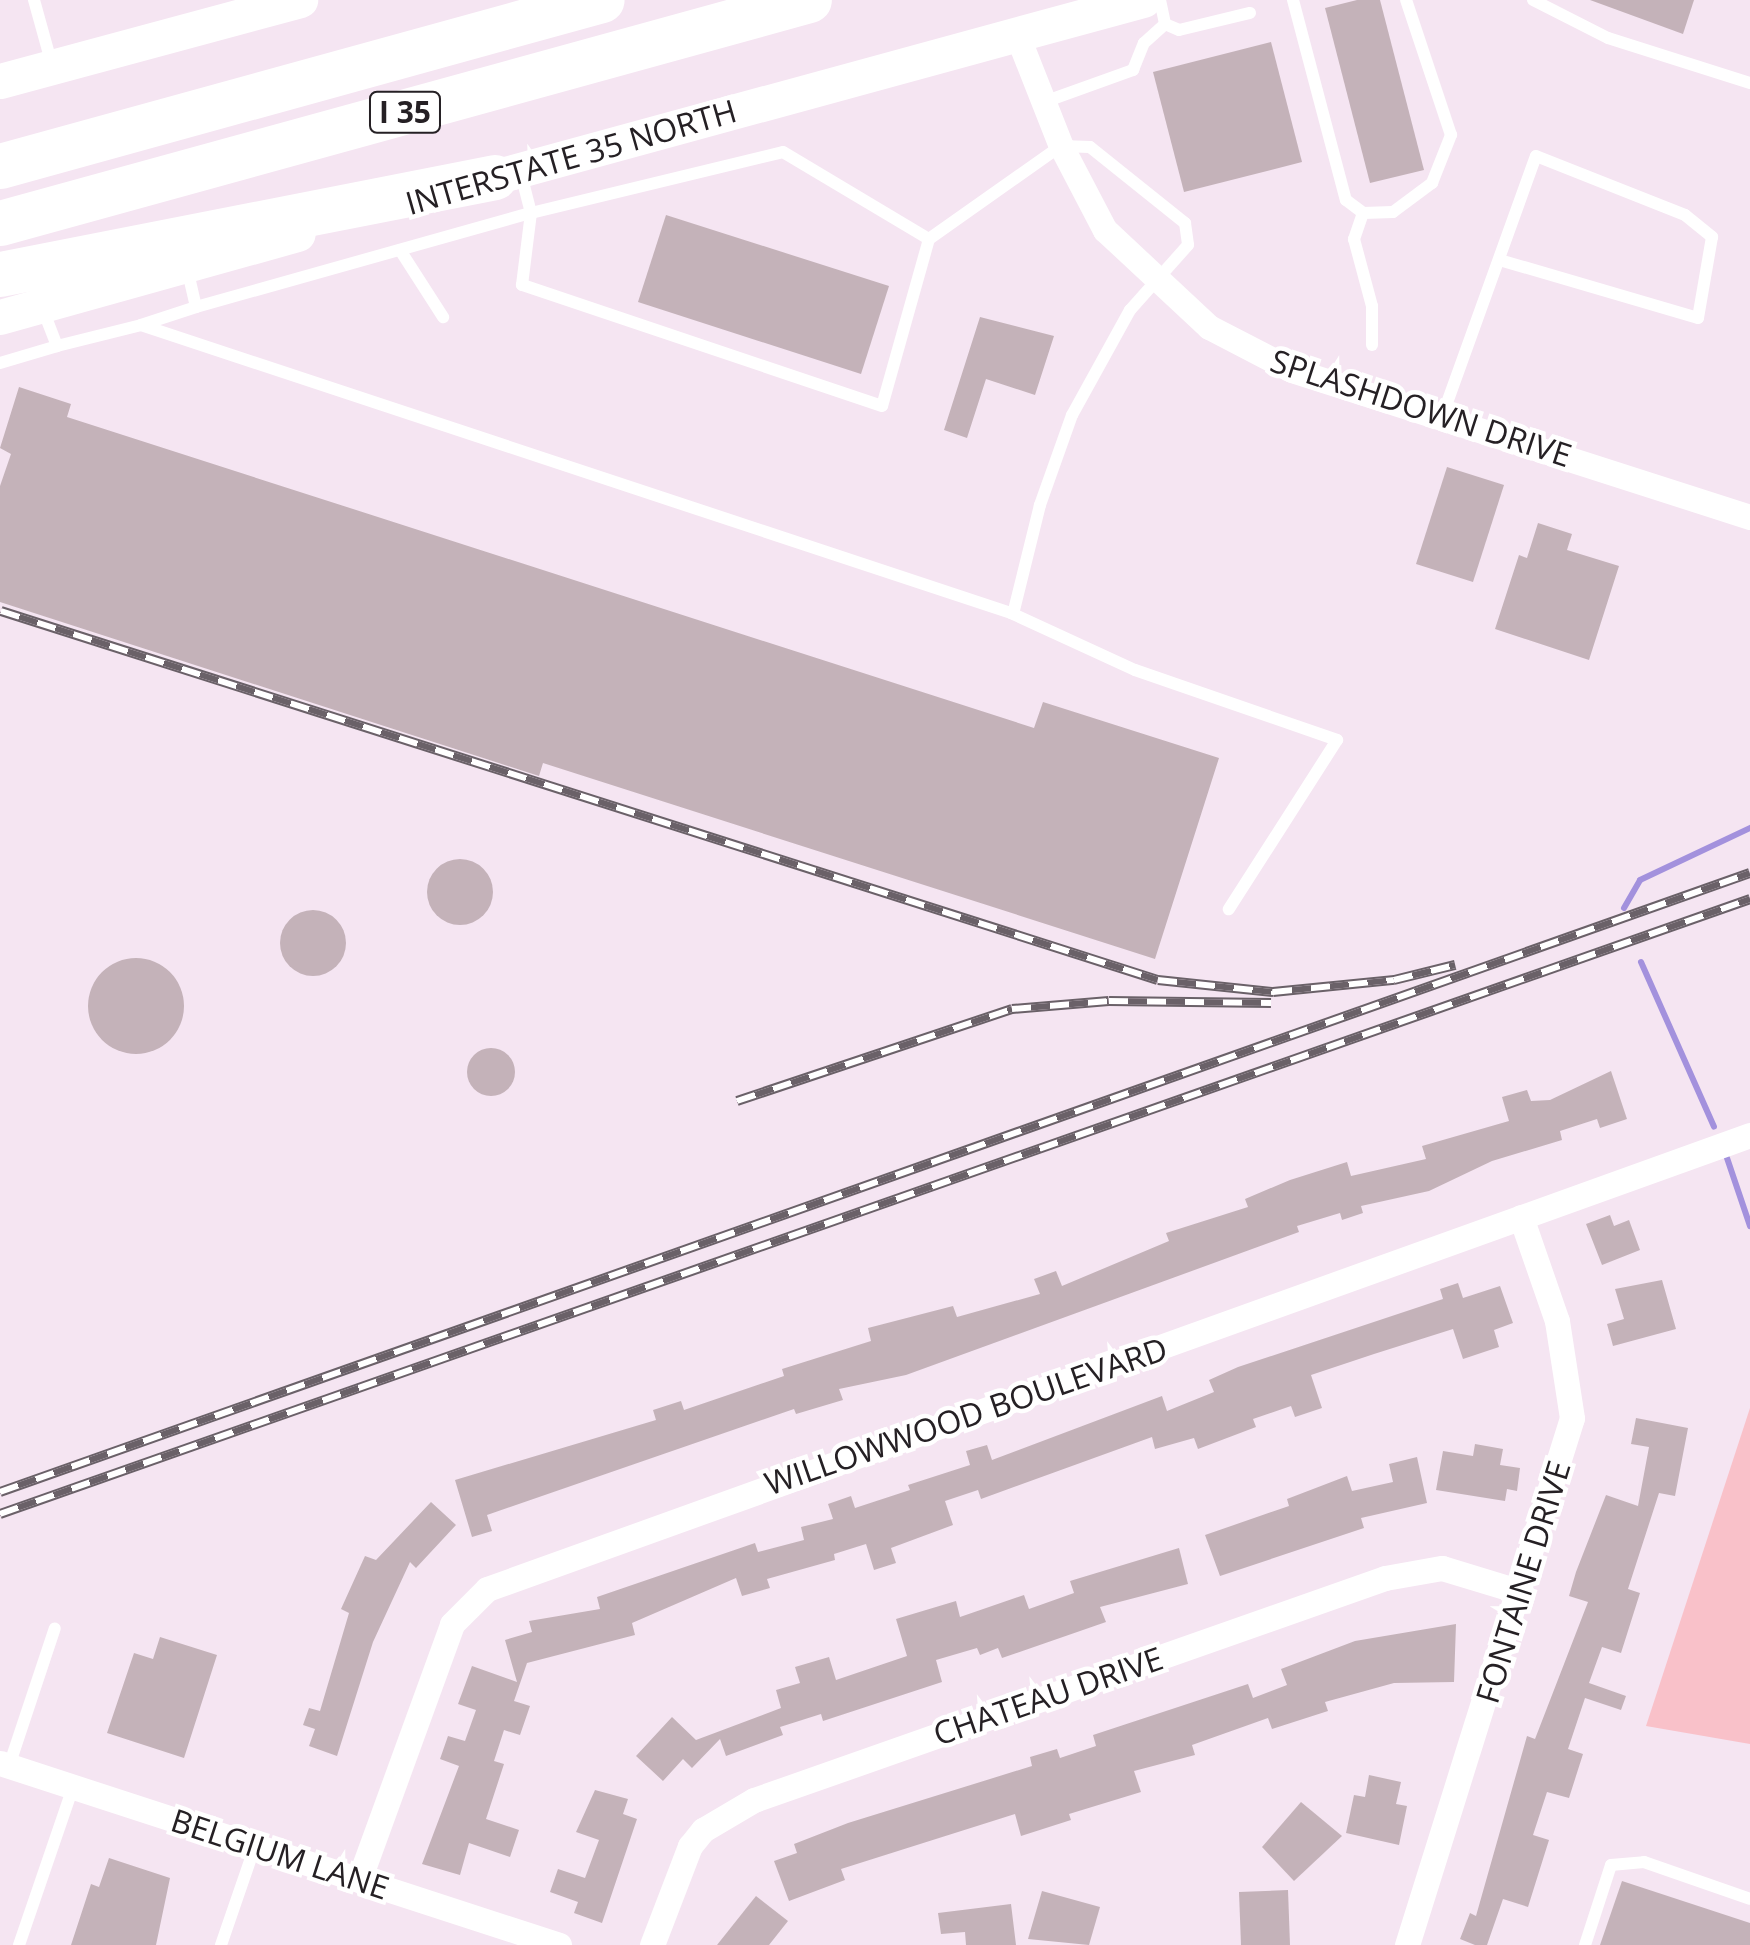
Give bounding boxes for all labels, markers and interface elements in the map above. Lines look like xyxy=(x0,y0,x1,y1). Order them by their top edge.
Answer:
road number: I 35 xyxy=(368,87,442,137)
street label: INTERSTATE 35 NORTH xyxy=(401,91,741,223)
street label: SPLASHDOWN DRIVE xyxy=(1266,341,1576,475)
street label: WILLOWWOOD BOULEVARD xyxy=(760,1329,1172,1503)
street label: FONTAINE DRIVE xyxy=(1468,1456,1578,1708)
street label: CHATEAU DRIVE xyxy=(928,1639,1168,1753)
street label: BELGIUM LANE xyxy=(166,1801,394,1907)

